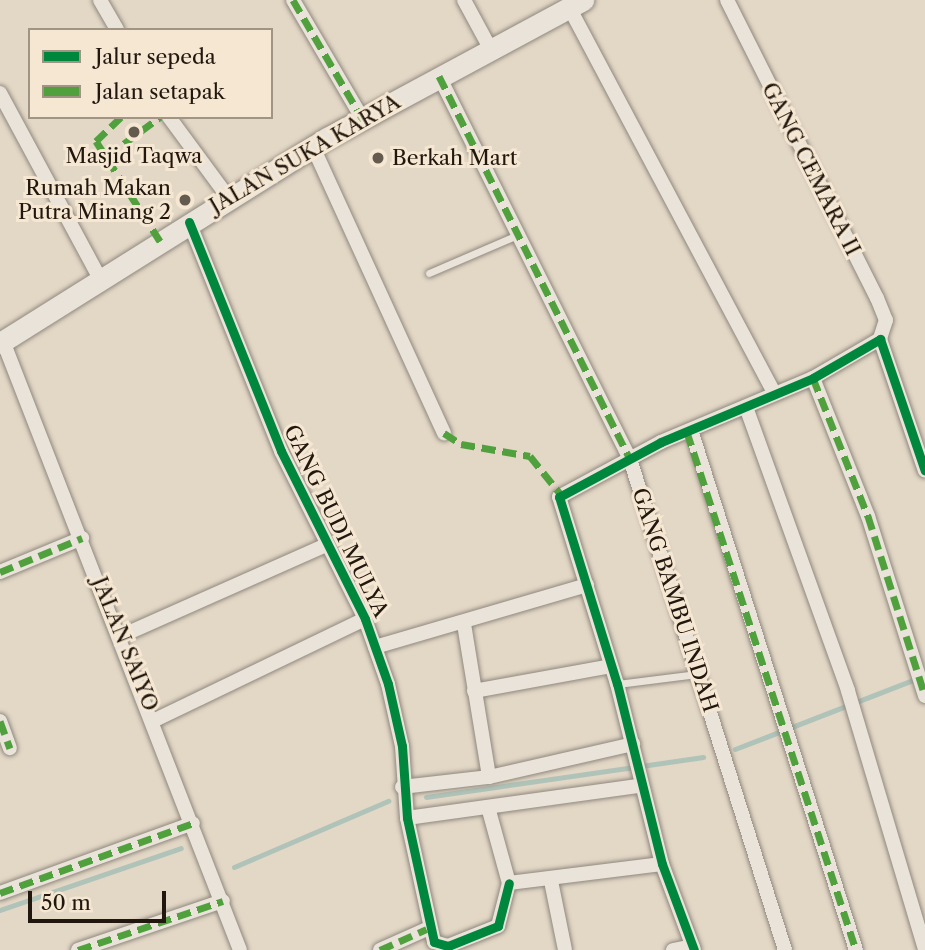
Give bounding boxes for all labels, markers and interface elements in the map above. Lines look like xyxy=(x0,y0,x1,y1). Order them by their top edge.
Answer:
legend xyxy=(28,28,273,119)
text: Jalur sepeda xyxy=(95,44,216,69)
street label: GANG CEMARA II xyxy=(756,78,866,260)
text: Jalan setapak xyxy=(95,79,225,104)
street label: JALAN SUKA KARYA xyxy=(205,89,405,219)
marker: Masjid Taqwa xyxy=(126,124,142,140)
place label: Masjid Taqwa xyxy=(65,143,203,169)
place label: Berkah Mart xyxy=(392,145,517,171)
marker: Berkah Mart xyxy=(370,150,386,166)
place label: Rumah Makan Putra Minang 2 xyxy=(18,175,171,225)
marker: Rumah Makan Putra Minang 2 xyxy=(177,192,193,208)
street label: GANG BUDI MULYA xyxy=(278,421,394,621)
street label: GANG BAMBU INDAH xyxy=(627,485,723,715)
street label: JALAN SAIYO xyxy=(87,573,163,715)
scale bar xyxy=(32,876,170,920)
text: 50 m xyxy=(41,890,91,915)

